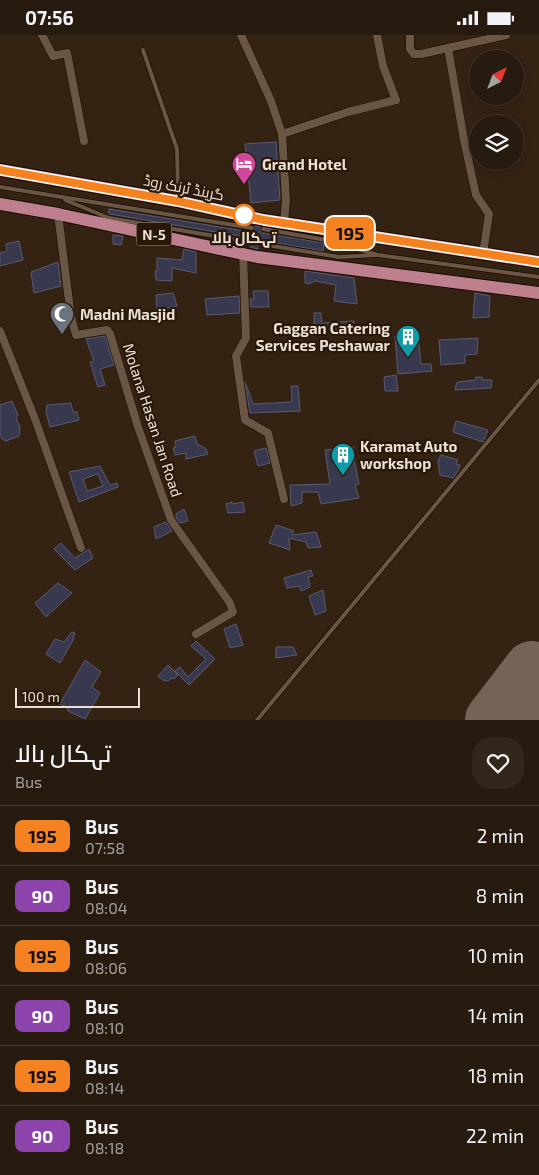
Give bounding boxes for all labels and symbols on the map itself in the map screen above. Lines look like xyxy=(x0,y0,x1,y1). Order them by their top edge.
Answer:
north arrow xyxy=(469,50,524,105)
hotel icon: Grand Hotel xyxy=(231,151,257,185)
place label: Grand Hotel xyxy=(262,155,347,173)
street label: گرینڈ ٹرنک روڈ xyxy=(142,170,226,205)
marker: تہکال بالا xyxy=(233,204,255,226)
line badge: 195 xyxy=(321,217,379,249)
road number: N-5 xyxy=(136,223,172,245)
place label: تہکال بالا xyxy=(212,228,277,248)
mosque icon: Madni Masjid xyxy=(49,301,75,335)
place label: Madni Masjid xyxy=(80,305,175,323)
place label: Gaggan Catering Services Peshawar xyxy=(256,319,391,354)
building icon: Gaggan Catering Services Peshawar xyxy=(395,324,421,358)
street label: Molana Hasan Jan Road xyxy=(120,341,186,499)
place label: Karamat Auto workshop xyxy=(360,437,458,472)
building icon: Karamat Auto workshop xyxy=(330,442,356,476)
scale bar xyxy=(15,685,140,708)

